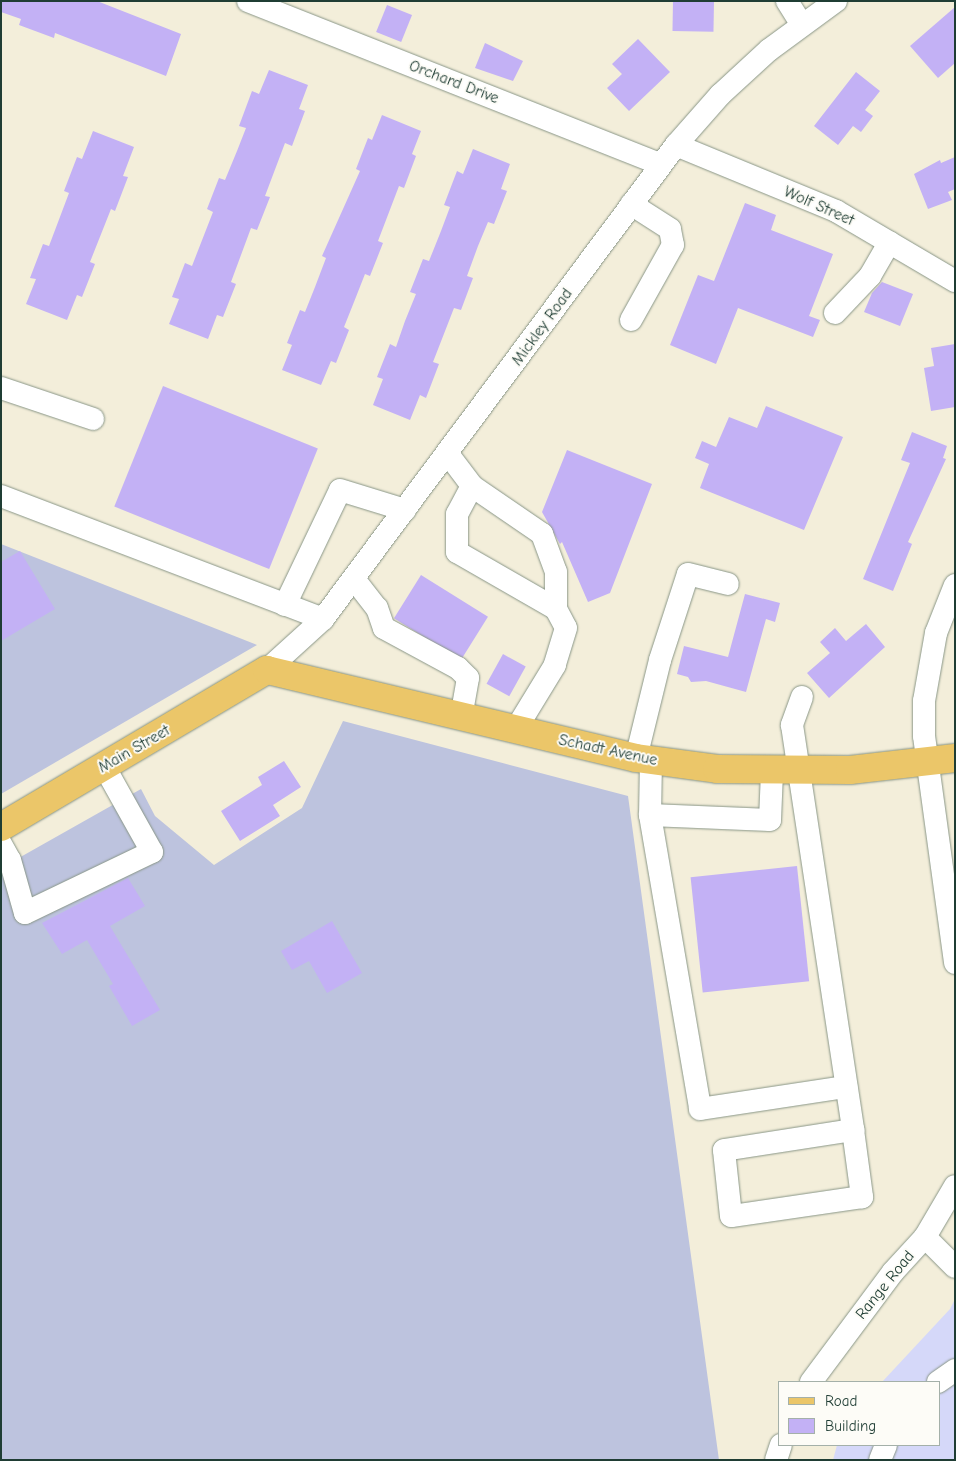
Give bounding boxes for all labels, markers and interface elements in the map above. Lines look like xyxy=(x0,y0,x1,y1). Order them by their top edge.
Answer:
street label: Orchard Drive xyxy=(406,56,502,108)
street label: Wolf Street xyxy=(781,182,857,230)
street label: Mickley Road xyxy=(507,285,577,369)
street label: Main Street xyxy=(95,721,173,777)
street label: Schadt Avenue xyxy=(557,730,659,770)
street label: Range Road xyxy=(851,1247,919,1323)
legend xyxy=(778,1381,941,1446)
text: Road xyxy=(825,1392,857,1410)
text: Building xyxy=(825,1417,876,1435)

